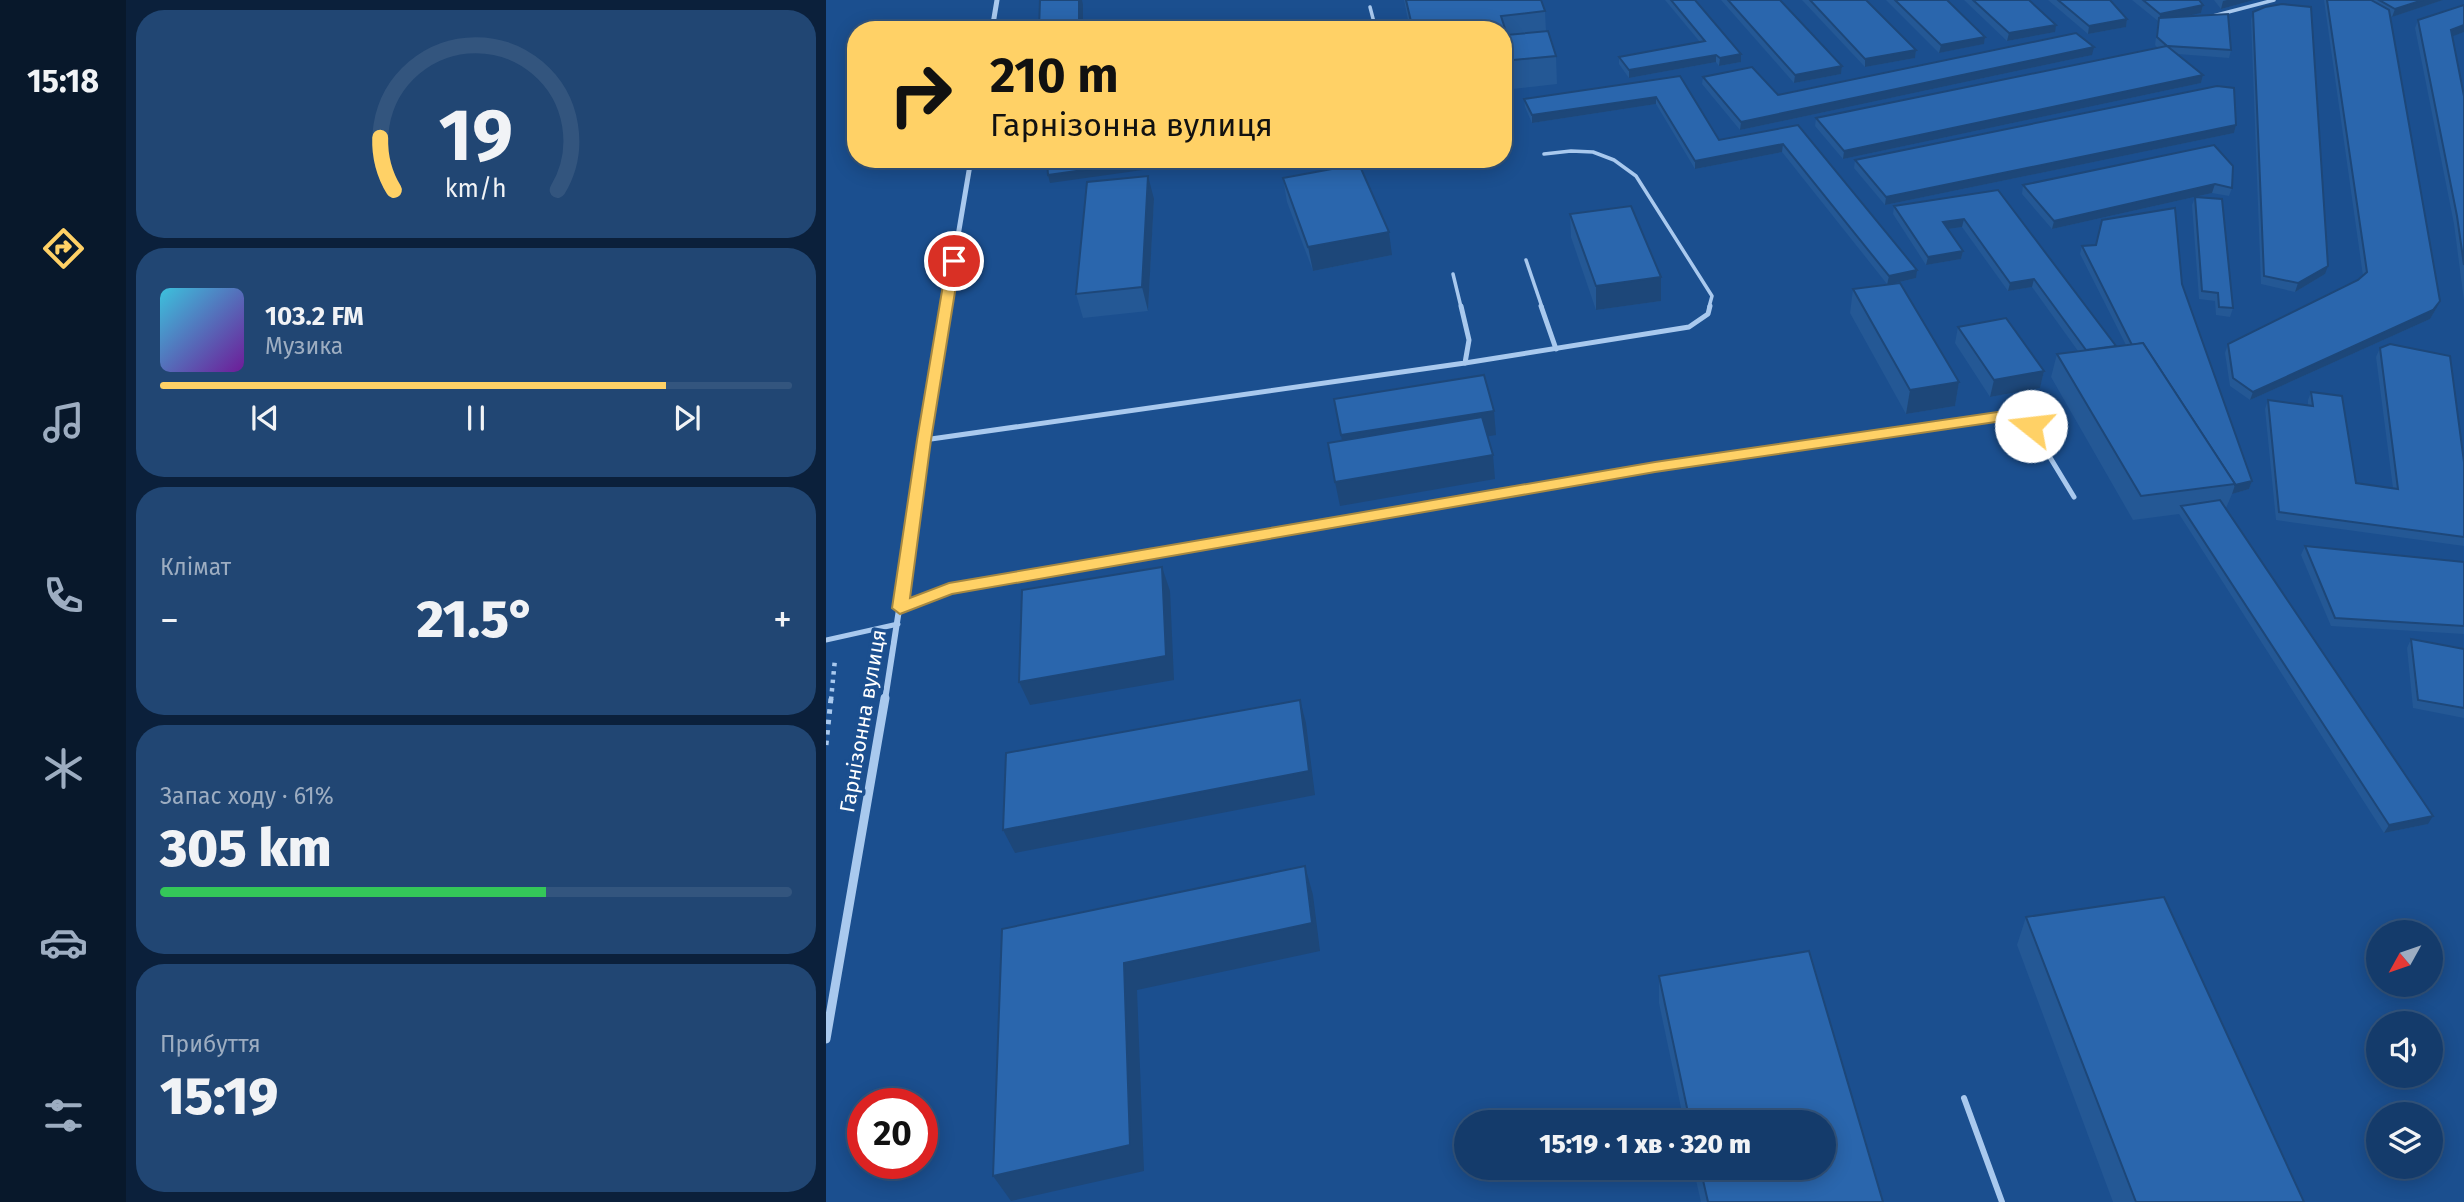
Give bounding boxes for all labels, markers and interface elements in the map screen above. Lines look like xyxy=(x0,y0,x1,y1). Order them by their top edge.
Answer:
text: 210 m xyxy=(990,46,1119,105)
icon: right xyxy=(875,49,966,140)
text: 15:18 xyxy=(27,62,99,100)
text: 19 xyxy=(439,93,513,180)
text: Гарнізонна вулиця xyxy=(990,106,1273,144)
text: km/h xyxy=(445,174,507,204)
icon: directions xyxy=(39,224,88,273)
pin xyxy=(924,231,984,291)
icon: arrive xyxy=(935,242,973,280)
text: 103.2 FM xyxy=(265,301,364,332)
text: Музика xyxy=(265,332,343,360)
position arrow xyxy=(1994,389,2068,463)
icon: music xyxy=(39,398,88,447)
icon: previous xyxy=(246,399,284,437)
icon: pause xyxy=(457,399,495,437)
icon: next xyxy=(668,399,706,437)
text: Клімат xyxy=(160,553,231,581)
icon: phone xyxy=(39,571,88,620)
text: 21.5° xyxy=(417,588,535,651)
text: − xyxy=(160,597,179,643)
text: + xyxy=(773,597,792,643)
street label: Гарнізонна вулиця xyxy=(834,627,892,815)
icon: climate xyxy=(39,744,88,793)
text: Запас ходу · 61% xyxy=(160,782,334,810)
text: 305 km xyxy=(160,817,332,880)
icon: car xyxy=(39,918,88,967)
north arrow xyxy=(2366,920,2443,998)
map controls xyxy=(2366,920,2443,1179)
button: sound xyxy=(2366,1011,2443,1088)
text: Прибуття xyxy=(160,1030,261,1058)
text: 15:19 xyxy=(160,1065,278,1128)
speed limit sign: 20 xyxy=(847,1088,938,1179)
icon: filters xyxy=(39,1091,88,1140)
button: layers xyxy=(2366,1102,2443,1179)
text: 15:19 · 1 хв · 320 m xyxy=(1539,1129,1751,1160)

